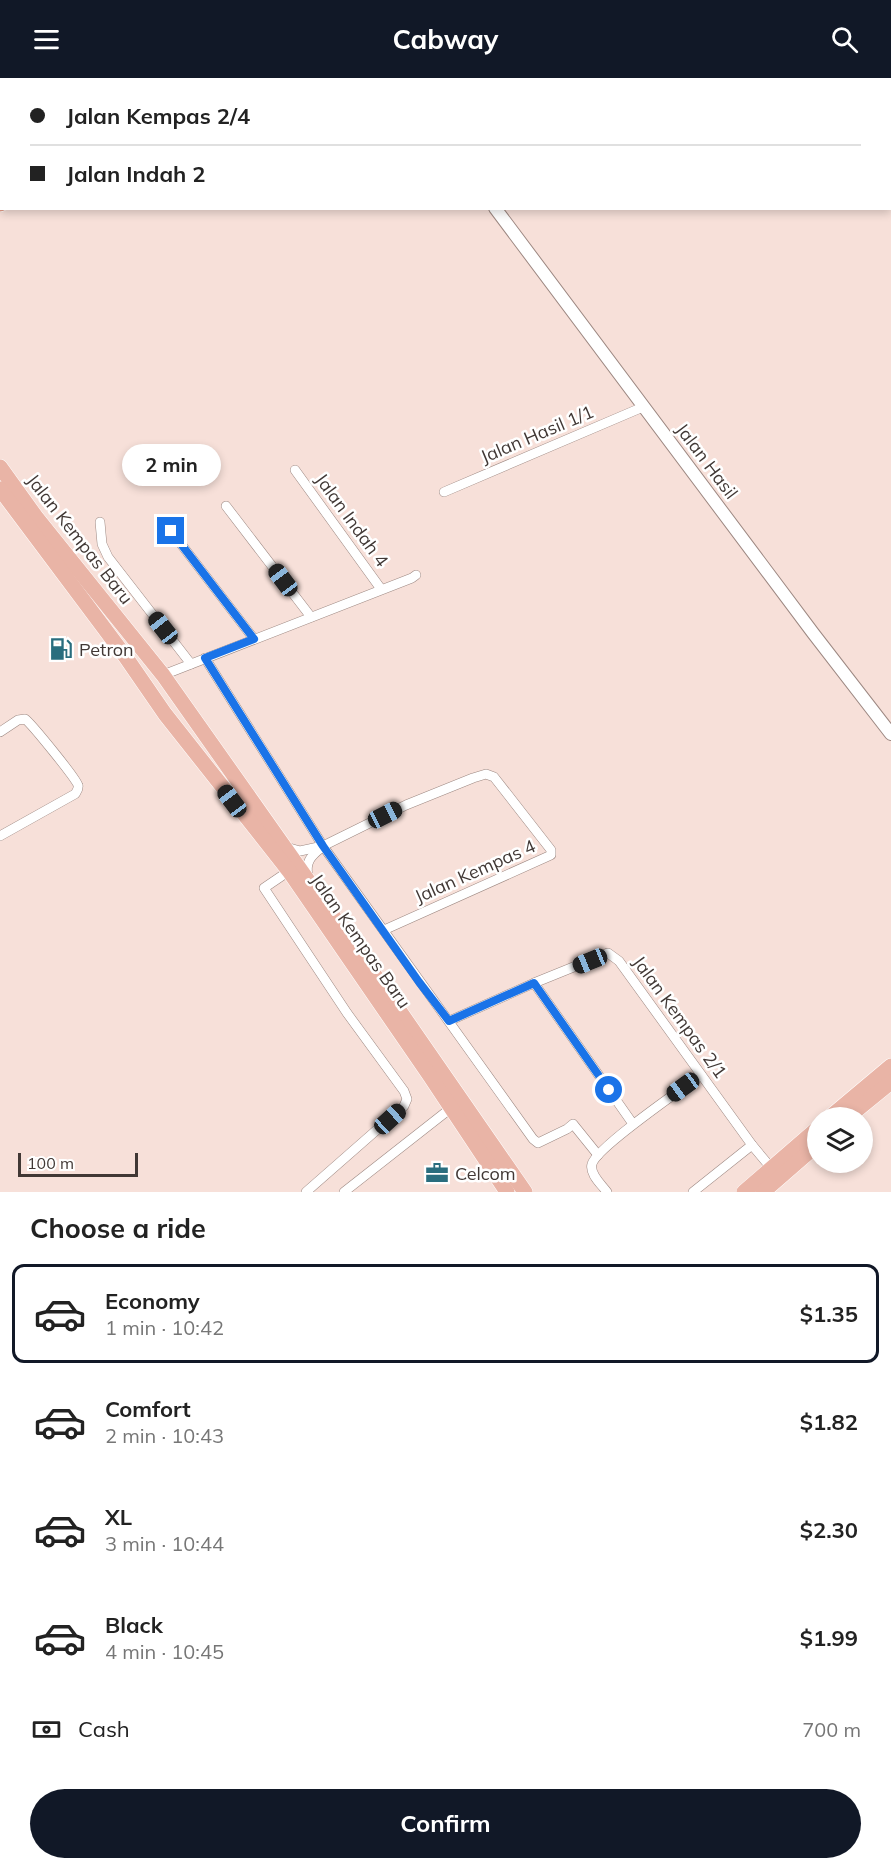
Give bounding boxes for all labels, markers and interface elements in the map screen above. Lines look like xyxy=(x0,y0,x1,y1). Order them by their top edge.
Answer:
text: Cabway xyxy=(392,22,499,56)
icon: menu xyxy=(30,23,63,56)
icon: search xyxy=(828,23,861,56)
text: Jalan Kempas 2/4 xyxy=(66,102,250,130)
text: Jalan Indah 2 xyxy=(66,160,206,188)
street label: Jalan Hasil 1/1 xyxy=(477,400,597,468)
street label: Jalan Hasil xyxy=(671,418,743,504)
callout: 2 min xyxy=(122,444,220,486)
text: 2 min xyxy=(145,452,198,477)
street label: Jalan Kempas Baru xyxy=(22,469,138,609)
street label: Jalan Indah 4 xyxy=(310,469,394,571)
route end xyxy=(157,517,184,544)
car xyxy=(265,560,301,600)
car xyxy=(145,608,181,648)
fuel station icon: Petron xyxy=(48,636,74,662)
place label: Petron xyxy=(79,638,134,661)
car xyxy=(214,781,250,821)
car xyxy=(365,799,405,831)
street label: Jalan Kempas 4 xyxy=(411,834,539,908)
street label: Jalan Kempas Baru xyxy=(306,869,416,1013)
car xyxy=(570,946,610,976)
street label: Jalan Kempas 2/1 xyxy=(628,951,732,1083)
car xyxy=(663,1069,703,1105)
route start xyxy=(595,1076,622,1103)
car xyxy=(371,1100,409,1138)
map controls xyxy=(807,1107,873,1173)
button: layers xyxy=(807,1107,873,1173)
scale bar xyxy=(18,1150,138,1178)
text: 100 m xyxy=(27,1153,74,1173)
office icon: Celcom xyxy=(424,1160,450,1186)
place label: Celcom xyxy=(455,1162,516,1185)
text: Choose a ride xyxy=(30,1211,206,1245)
icon: car xyxy=(33,1287,87,1341)
text: Economy xyxy=(105,1287,200,1315)
text: $1.35 xyxy=(800,1300,858,1328)
text: 1 min · 10:42 xyxy=(105,1315,224,1340)
icon: car xyxy=(33,1395,87,1449)
text: Comfort xyxy=(105,1395,191,1423)
text: $1.82 xyxy=(800,1408,858,1436)
text: 2 min · 10:43 xyxy=(105,1423,224,1448)
icon: car xyxy=(33,1503,87,1557)
text: XL xyxy=(105,1503,132,1531)
text: $2.30 xyxy=(800,1516,858,1544)
text: 3 min · 10:44 xyxy=(105,1531,224,1556)
icon: car xyxy=(33,1611,87,1665)
text: Black xyxy=(105,1611,163,1639)
text: $1.99 xyxy=(800,1624,858,1652)
text: 4 min · 10:45 xyxy=(105,1639,224,1664)
icon: cash xyxy=(30,1713,63,1746)
text: Cash xyxy=(78,1715,130,1743)
text: 700 m xyxy=(802,1717,861,1742)
button: Confirm xyxy=(30,1789,861,1858)

